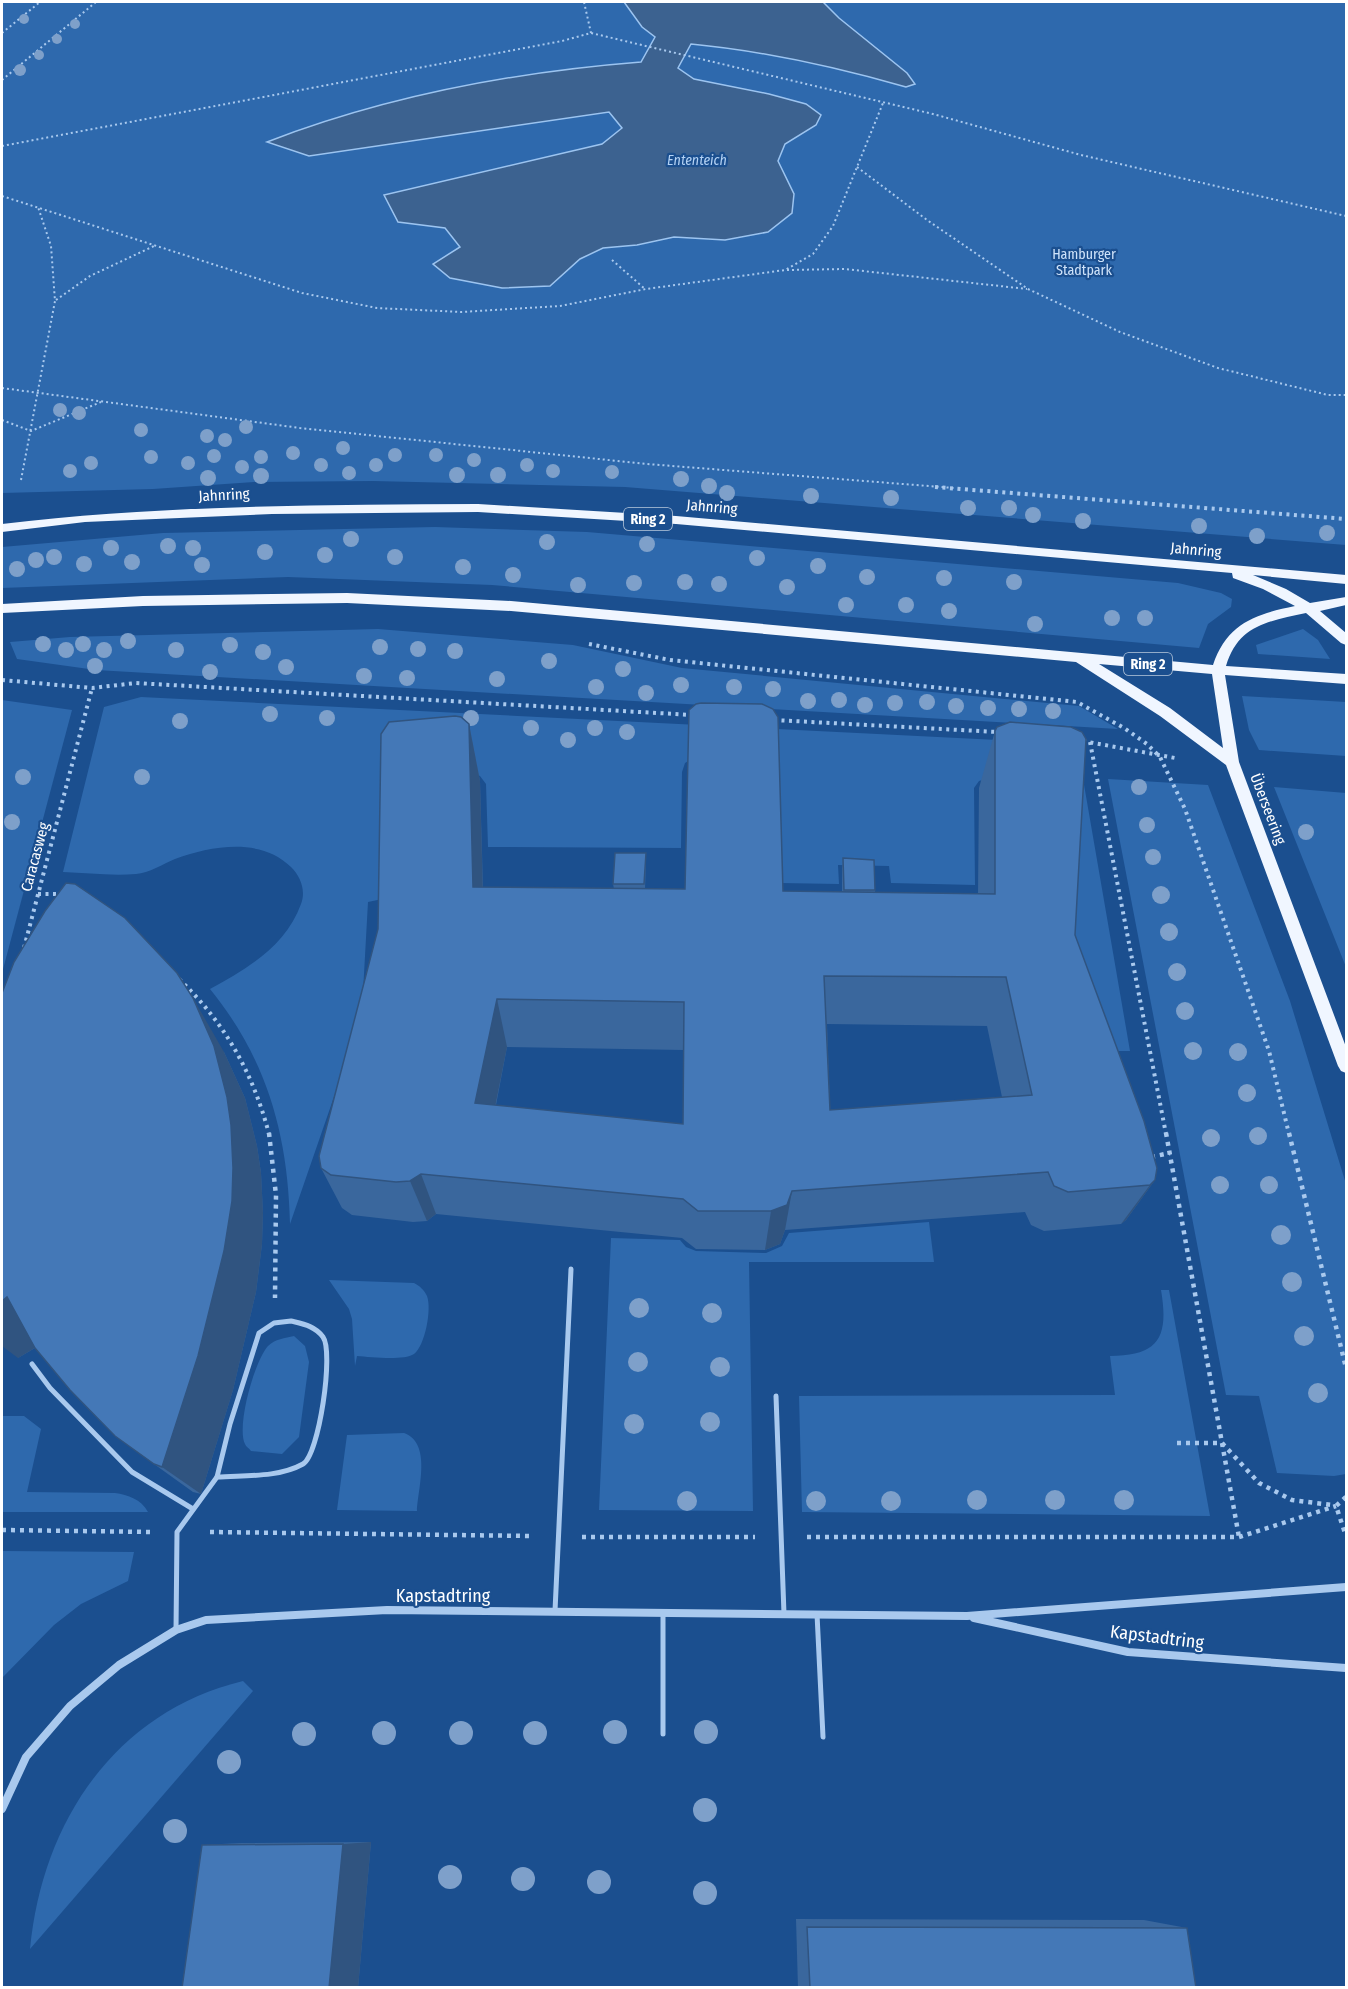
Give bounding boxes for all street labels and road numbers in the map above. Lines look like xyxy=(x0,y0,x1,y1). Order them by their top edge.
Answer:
street label: Jahnring xyxy=(198,485,250,505)
street label: Jahnring xyxy=(686,496,738,518)
road number: Ring 2 xyxy=(624,508,672,530)
street label: Jahnring xyxy=(1170,539,1222,561)
road number: Ring 2 xyxy=(1124,653,1172,675)
street label: Überseering xyxy=(1246,771,1290,847)
street label: Caracasweg xyxy=(17,820,53,894)
street label: Kapstadtring xyxy=(396,1585,491,1607)
street label: Kapstadtring xyxy=(1109,1620,1206,1654)

